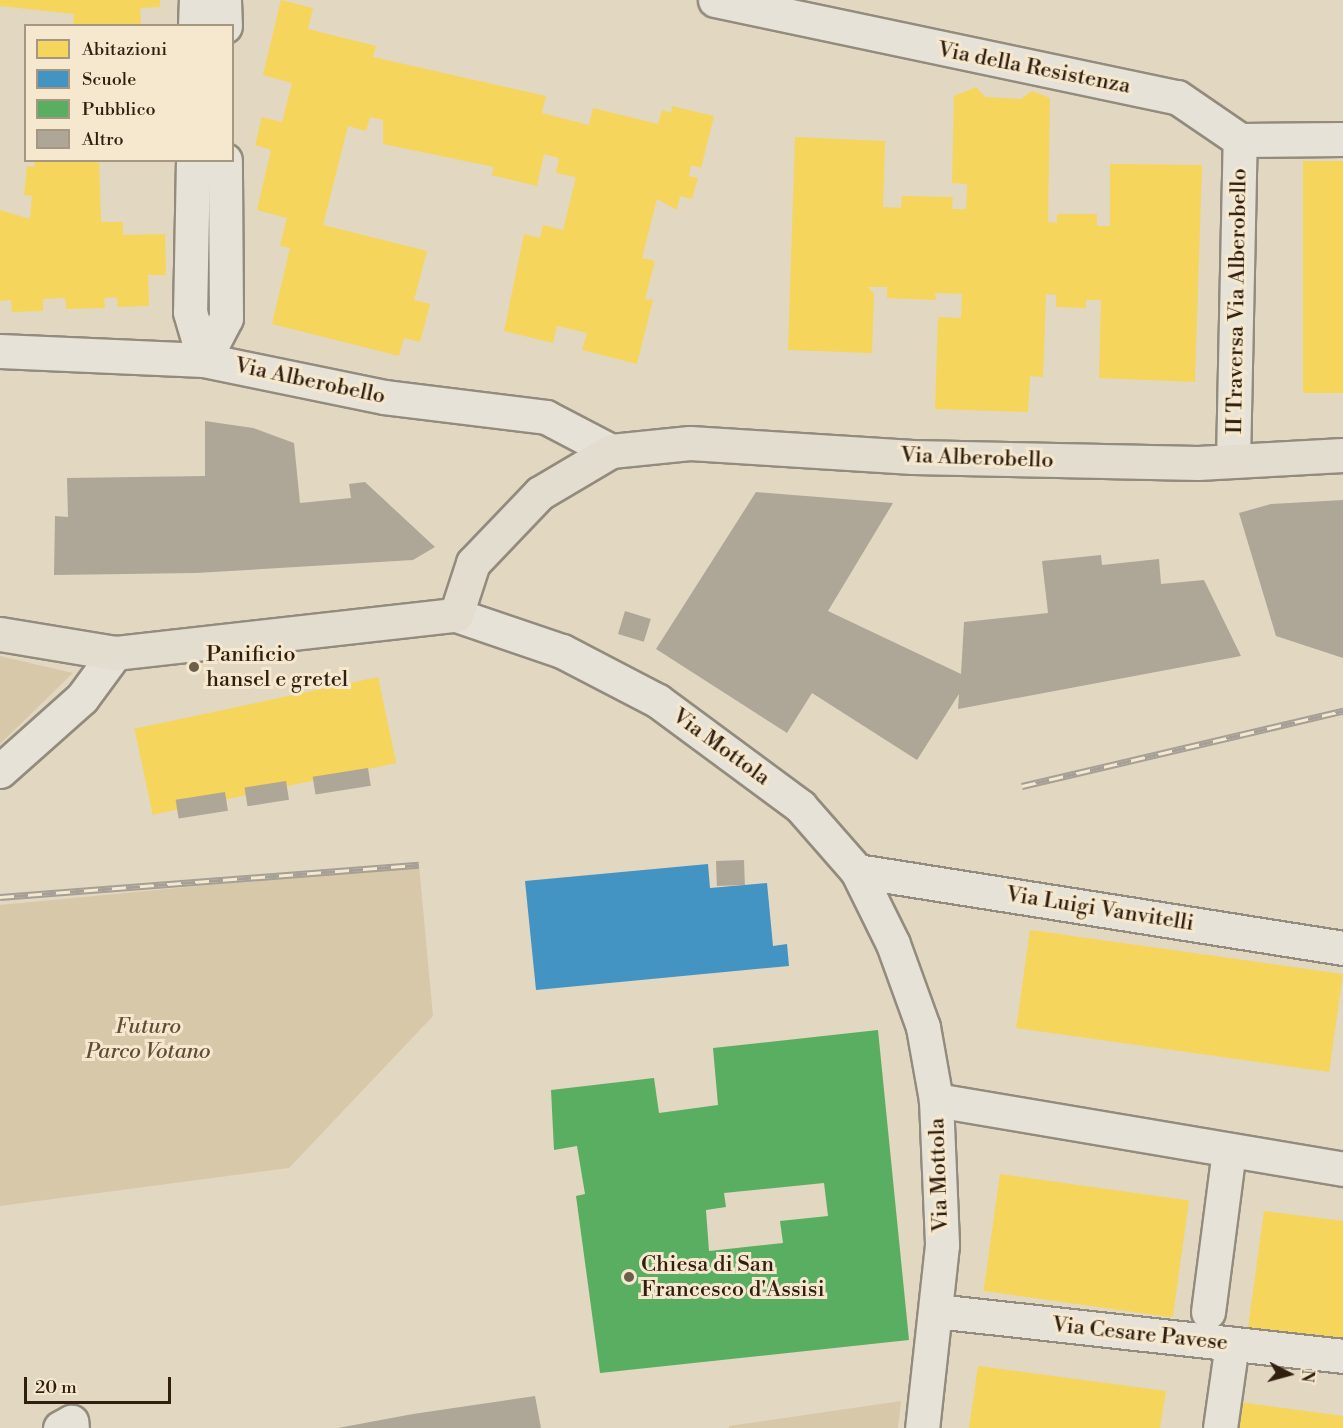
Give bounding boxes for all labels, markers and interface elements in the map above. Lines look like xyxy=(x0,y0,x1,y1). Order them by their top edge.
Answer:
legend xyxy=(24,24,234,162)
street label: Via della Resistenza xyxy=(935,36,1133,100)
text: Abitazioni xyxy=(82,38,167,61)
text: Scuole xyxy=(82,68,136,91)
text: Pubblico xyxy=(82,98,156,121)
text: Altro xyxy=(82,128,124,151)
street label: II Traversa Via Alberobello xyxy=(1221,168,1253,434)
street label: Via Alberobello xyxy=(232,352,388,410)
street label: Via Alberobello xyxy=(900,442,1054,474)
place label: Panificio hansel e gretel xyxy=(206,641,348,692)
marker: Panificio hansel e gretel xyxy=(187,660,201,674)
street label: Via Mottola xyxy=(667,703,775,791)
street label: Via Luigi Vanvitelli xyxy=(1004,881,1196,937)
park label: Futuro Parco Votano xyxy=(86,1013,210,1064)
street label: Via Mottola xyxy=(924,1117,954,1233)
place label: Chiesa di San Francesco d'Assisi xyxy=(641,1251,825,1302)
marker: Chiesa di San Francesco d'Assisi xyxy=(622,1270,636,1284)
street label: Via Cesare Pavese xyxy=(1051,1312,1229,1356)
north arrow xyxy=(1259,1344,1319,1404)
scale bar xyxy=(27,1365,174,1403)
text: N xyxy=(1296,1369,1318,1383)
text: 20 m xyxy=(35,1376,77,1399)

